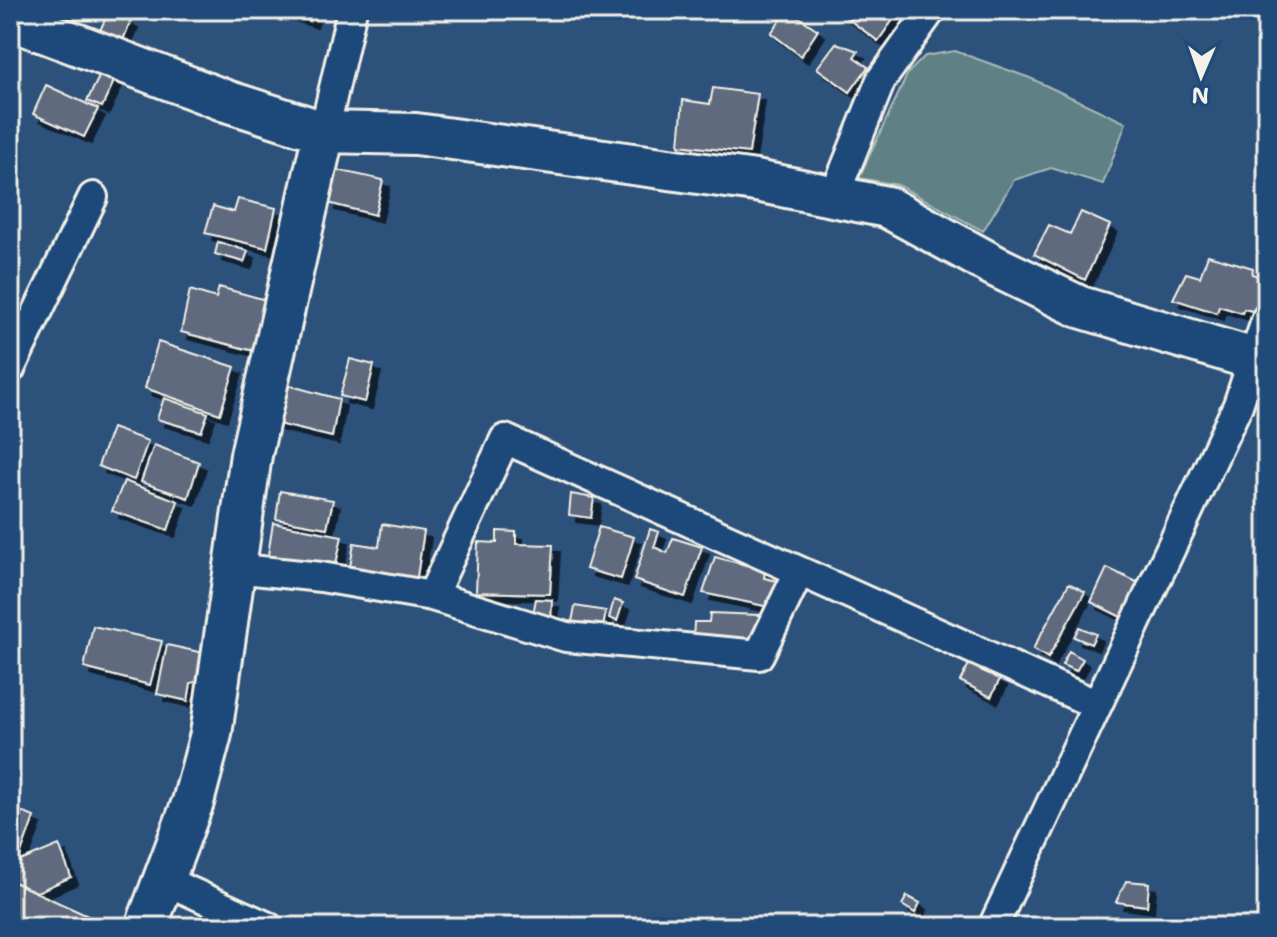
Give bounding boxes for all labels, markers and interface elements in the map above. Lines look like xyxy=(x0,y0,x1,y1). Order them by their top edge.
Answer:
north arrow xyxy=(1161,36,1241,116)
text: N xyxy=(1191,81,1210,110)

